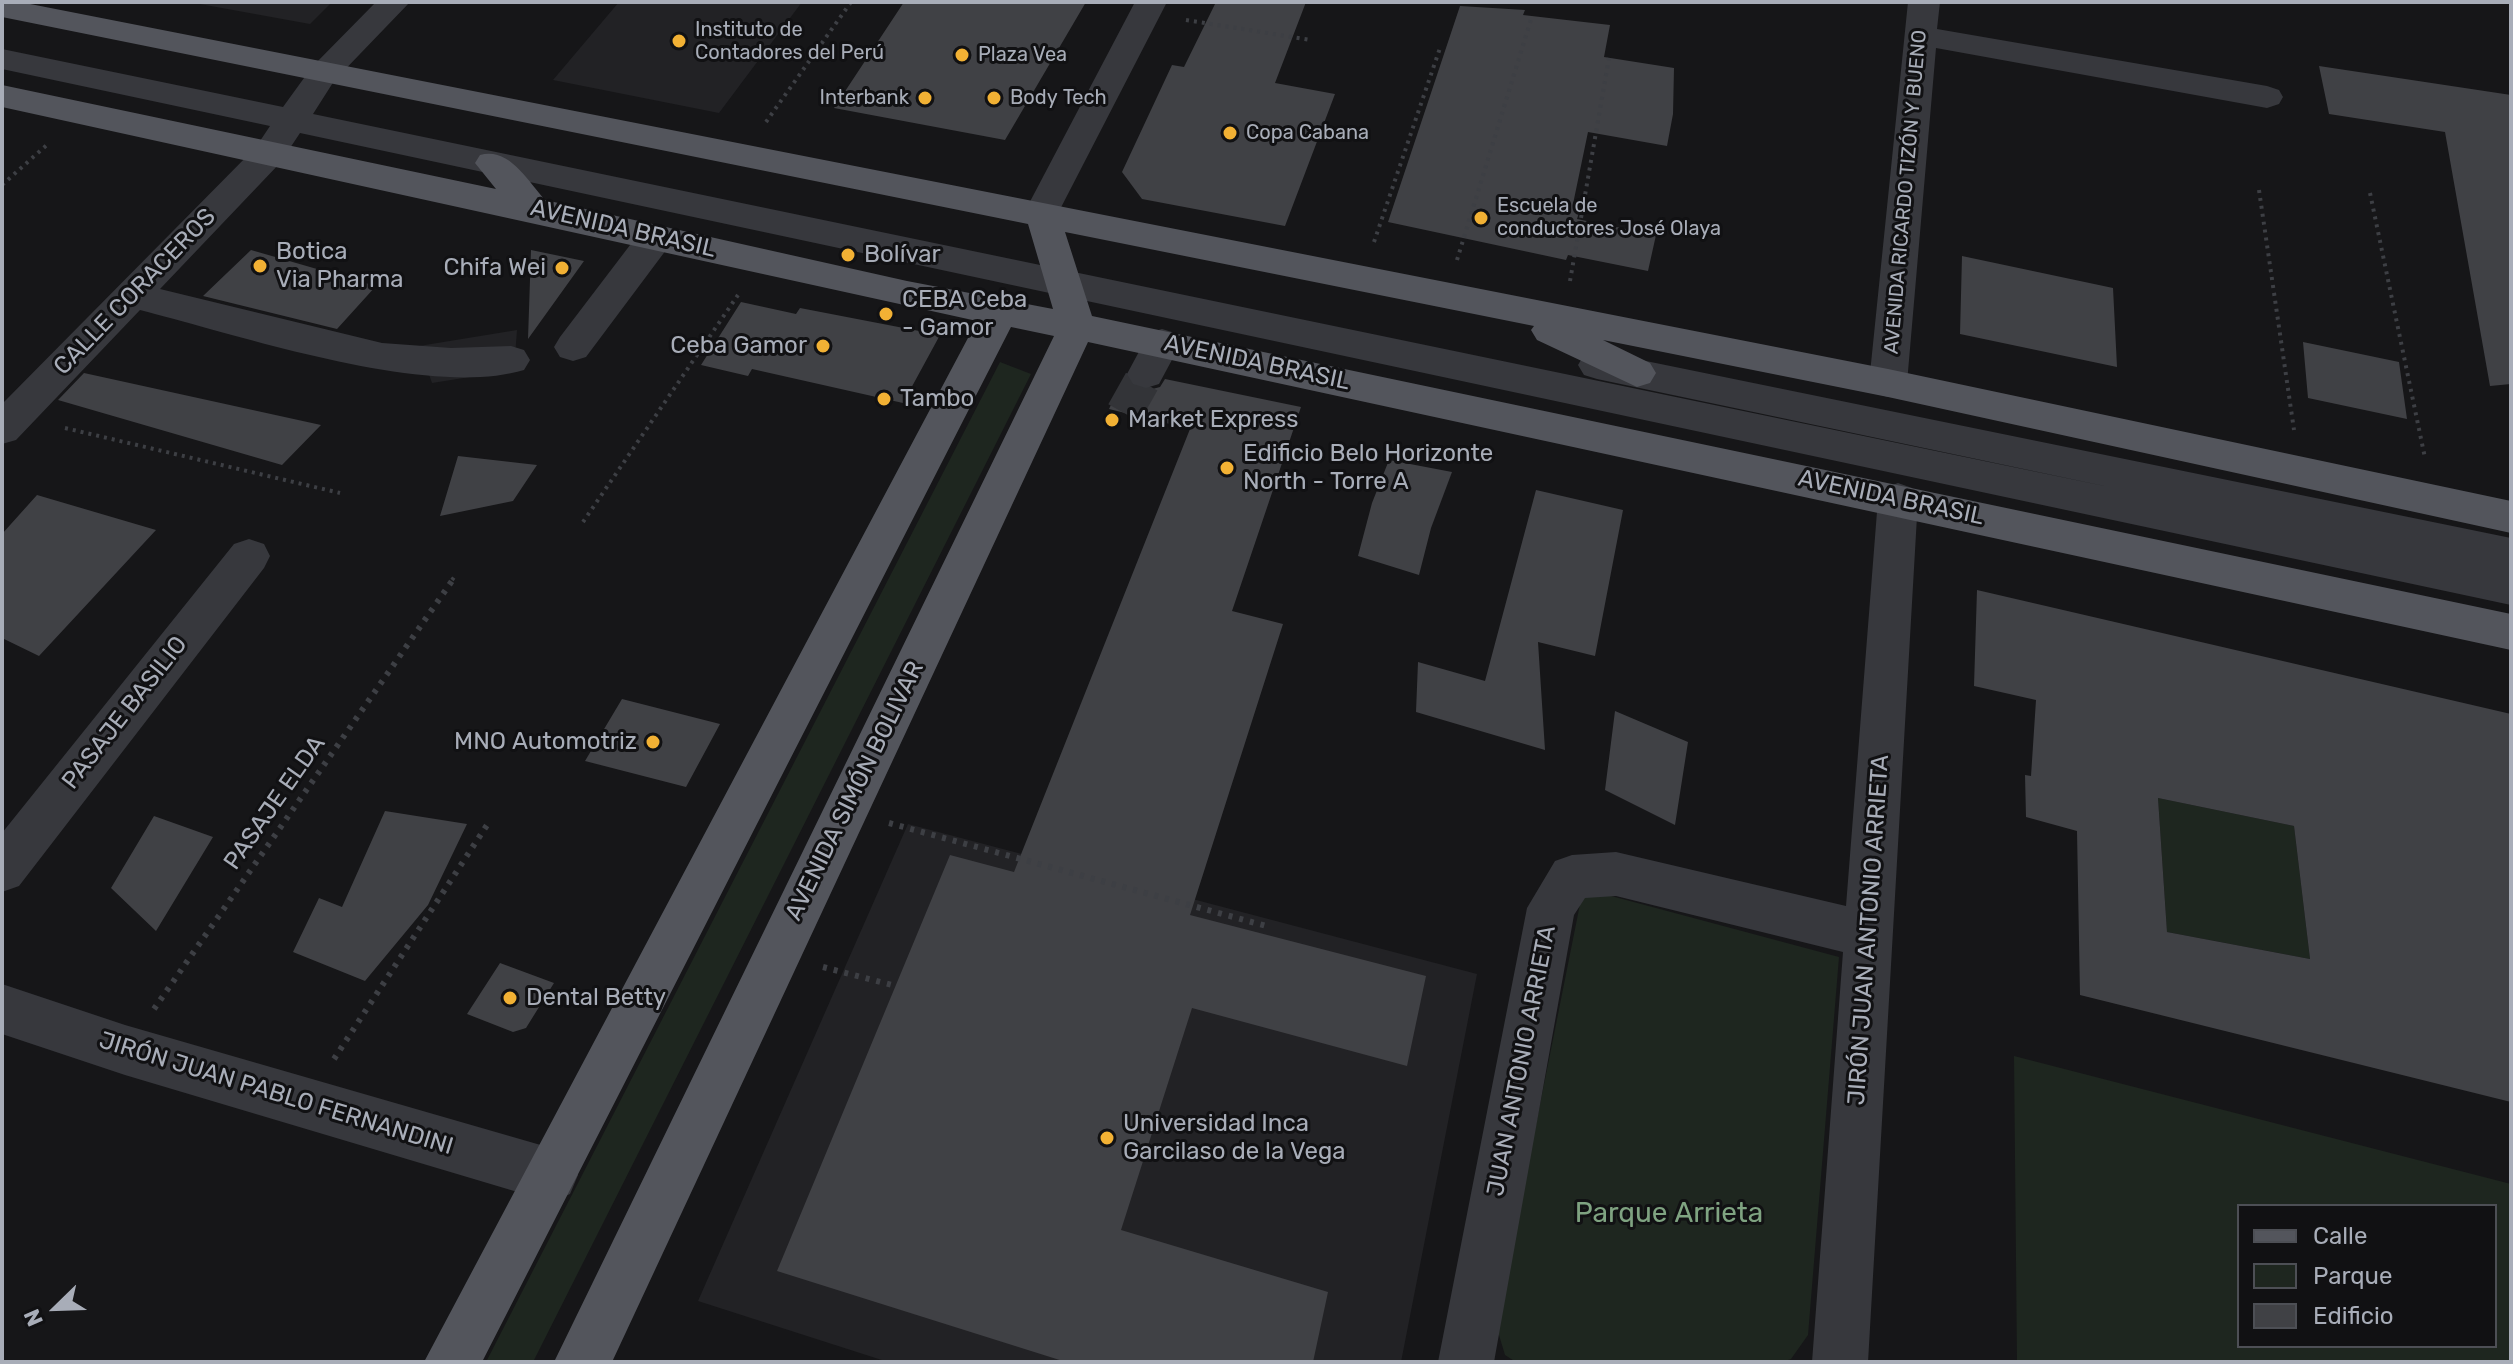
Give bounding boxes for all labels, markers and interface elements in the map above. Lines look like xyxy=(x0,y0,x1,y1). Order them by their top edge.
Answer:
place label: Instituto de Contadores del Perú xyxy=(695,18,884,65)
street label: AVENIDA RICARDO TIZÓN Y BUENO xyxy=(1880,29,1932,355)
marker: Instituto de Contadores del Perú xyxy=(670,32,688,50)
place label: Plaza Vea xyxy=(978,43,1067,67)
marker: Plaza Vea xyxy=(953,46,971,64)
place label: Interbank xyxy=(820,86,909,110)
place label: Body Tech xyxy=(1010,86,1107,110)
marker: Interbank xyxy=(916,89,934,107)
marker: Body Tech xyxy=(985,89,1003,107)
place label: Copa Cabana xyxy=(1246,121,1369,145)
marker: Copa Cabana xyxy=(1221,124,1239,142)
street label: AVENIDA BRASIL xyxy=(528,194,718,264)
place label: Escuela de conductores José Olaya xyxy=(1497,194,1721,241)
street label: CALLE CORACEROS xyxy=(48,203,222,381)
marker: Escuela de conductores José Olaya xyxy=(1472,209,1490,227)
place label: Botica Via Pharma xyxy=(276,238,404,294)
place label: Bolívar xyxy=(864,241,941,269)
marker: Bolívar xyxy=(839,246,857,264)
place label: Chifa Wei xyxy=(443,254,546,282)
marker: Botica Via Pharma xyxy=(251,257,269,275)
marker: Chifa Wei xyxy=(553,259,571,277)
place label: CEBA Ceba - Gamor xyxy=(902,286,1027,342)
marker: CEBA Ceba - Gamor xyxy=(877,305,895,323)
street label: AVENIDA BRASIL xyxy=(1161,329,1353,397)
place label: Ceba Gamor xyxy=(670,332,807,360)
marker: Ceba Gamor xyxy=(814,337,832,355)
place label: Tambo xyxy=(900,385,974,413)
marker: Tambo xyxy=(875,390,893,408)
place label: Market Express xyxy=(1128,406,1298,434)
marker: Market Express xyxy=(1103,411,1121,429)
place label: Edificio Belo Horizonte North - Torre A xyxy=(1243,440,1493,496)
marker: Edificio Belo Horizonte North - Torre A xyxy=(1218,459,1236,477)
street label: AVENIDA BRASIL xyxy=(1795,464,1987,532)
street label: PASAJE BASILIO xyxy=(56,631,194,795)
street label: AVENIDA SIMÓN BOLIVAR xyxy=(780,657,930,925)
place label: MNO Automotriz xyxy=(454,728,637,756)
street label: PASAJE ELDA xyxy=(218,731,332,875)
marker: MNO Automotriz xyxy=(644,733,662,751)
street label: JIRÓN JUAN ANTONIO ARRIETA xyxy=(1842,754,1896,1106)
street label: JUAN ANTONIO ARRIETA xyxy=(1482,923,1562,1199)
place label: Dental Betty xyxy=(526,984,666,1012)
marker: Dental Betty xyxy=(501,989,519,1007)
street label: JIRÓN JUAN PABLO FERNANDINI xyxy=(96,1026,456,1162)
place label: Universidad Inca Garcilaso de la Vega xyxy=(1123,1110,1346,1166)
marker: Universidad Inca Garcilaso de la Vega xyxy=(1098,1129,1116,1147)
park label: Parque Arrieta xyxy=(1575,1197,1763,1231)
legend xyxy=(2237,1204,2497,1348)
text: Calle xyxy=(2313,1222,2367,1250)
text: Parque xyxy=(2313,1262,2392,1290)
north arrow xyxy=(16,1268,96,1348)
text: Edificio xyxy=(2313,1302,2394,1330)
text: N xyxy=(18,1305,49,1330)

